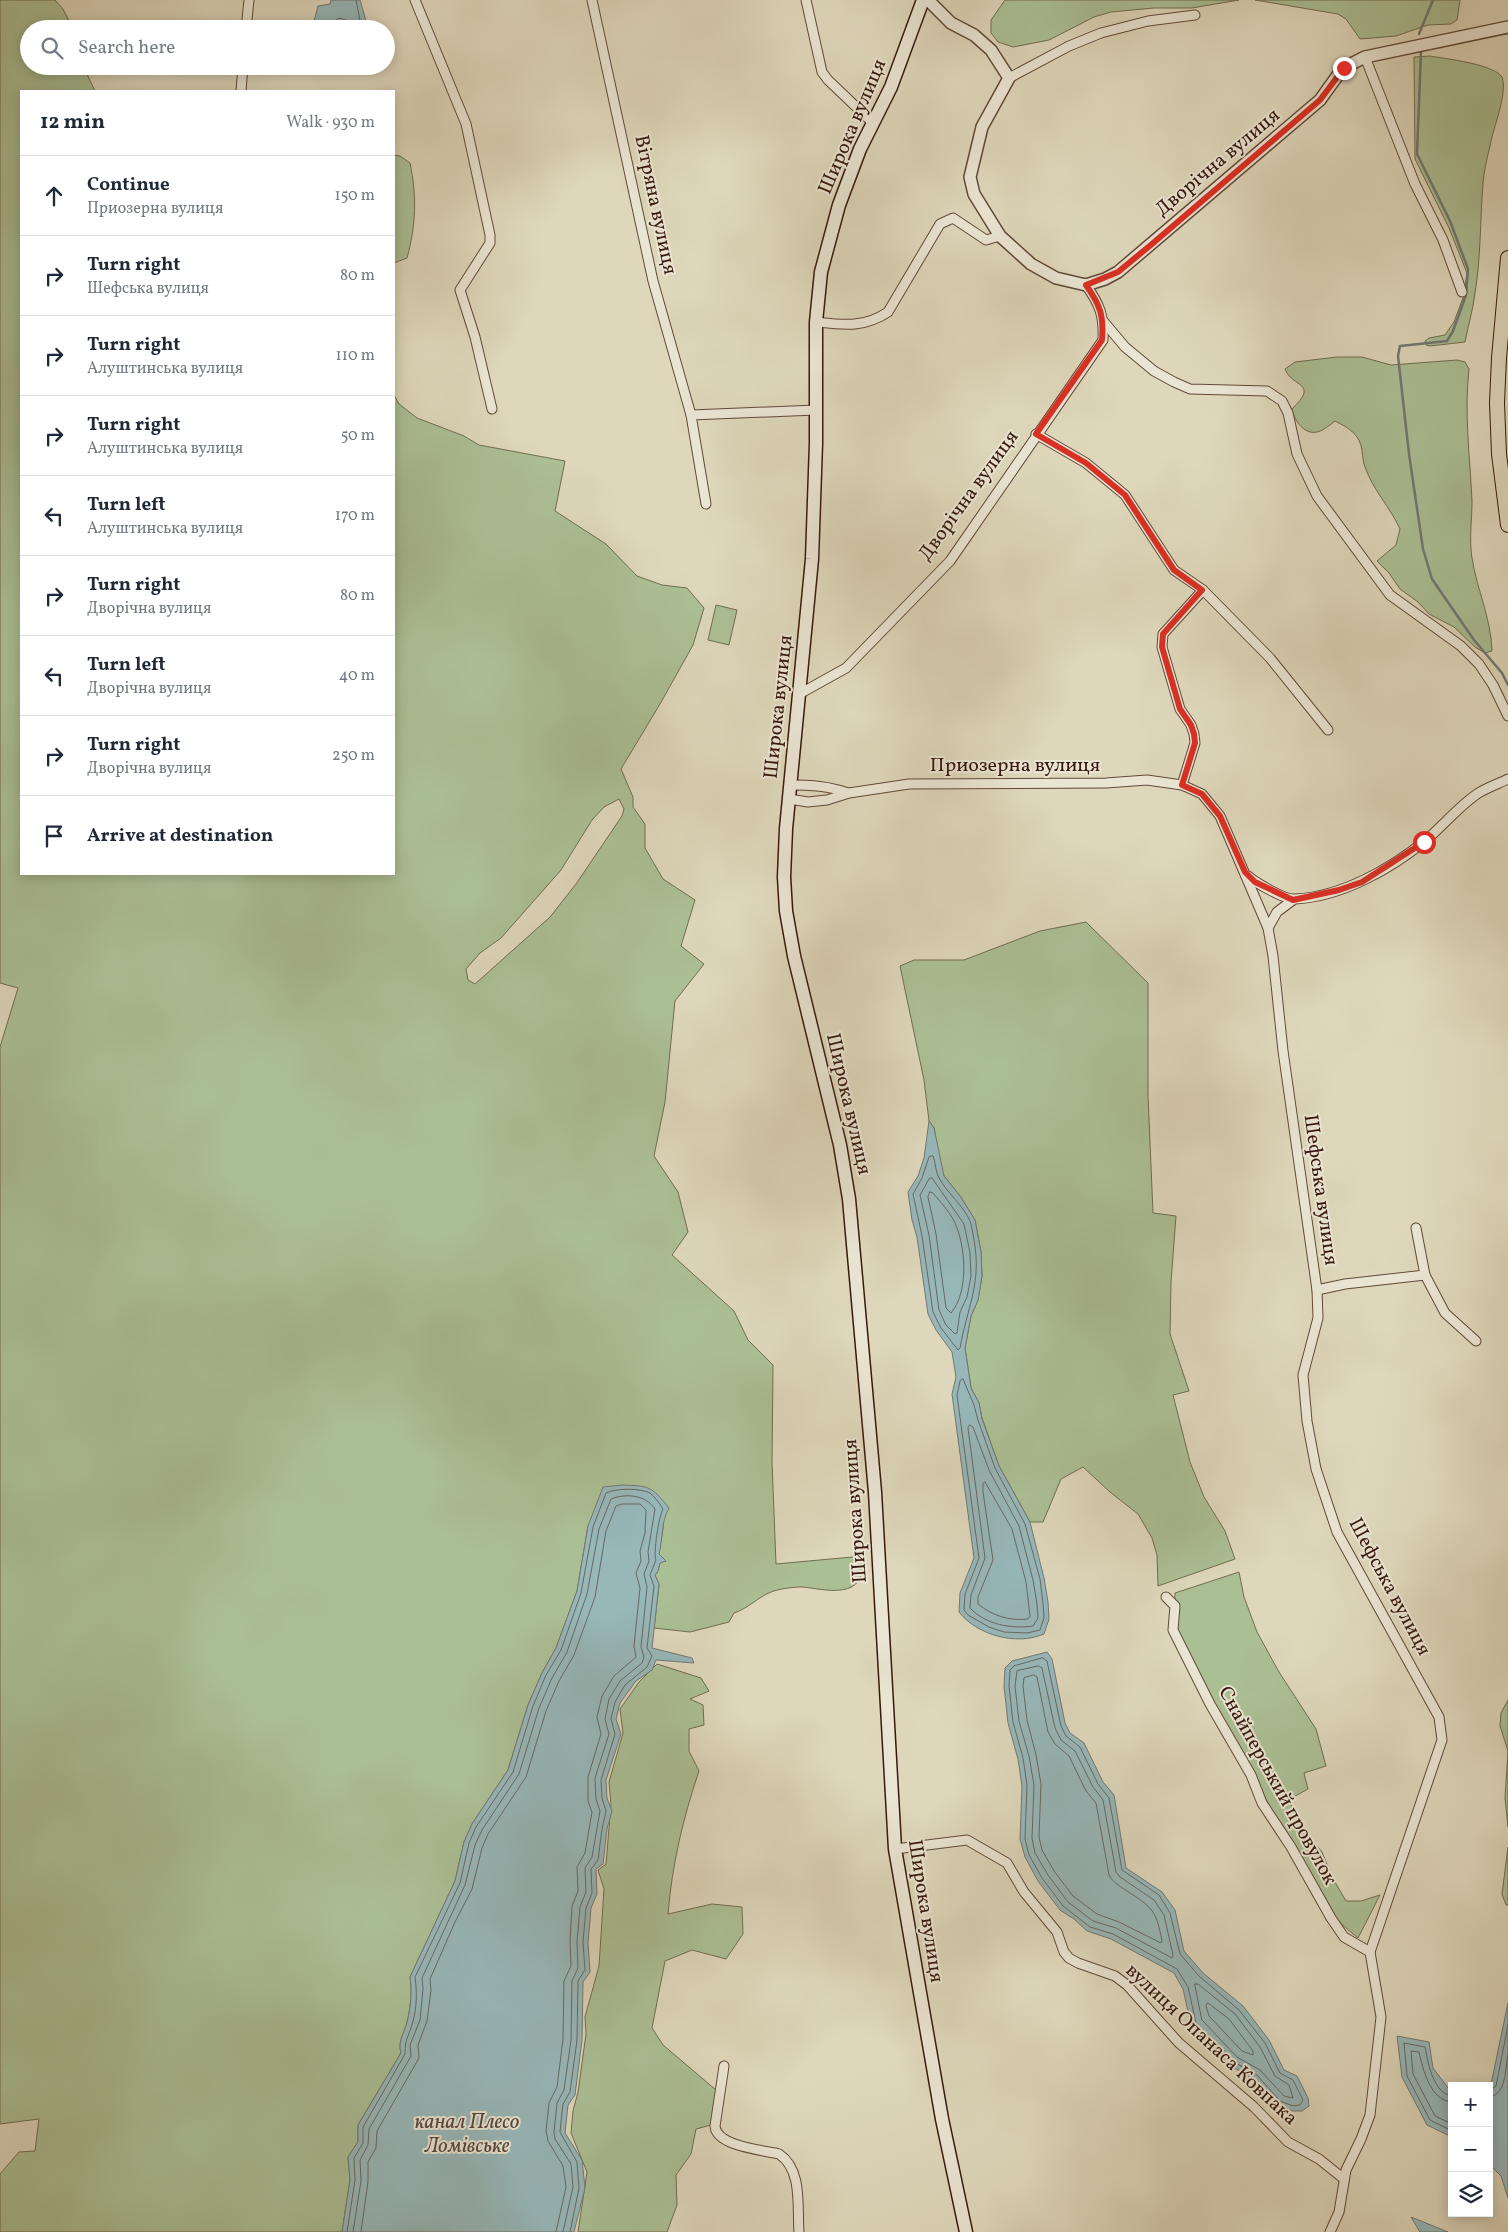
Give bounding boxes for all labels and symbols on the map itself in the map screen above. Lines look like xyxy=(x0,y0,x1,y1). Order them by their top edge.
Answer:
street label: Широка вулиця xyxy=(812,55,894,199)
route end xyxy=(1333,57,1356,80)
street label: Дворічна вулиця xyxy=(1150,102,1286,224)
street label: Вітряна вулиця xyxy=(627,133,683,277)
street label: Дворічна вулиця xyxy=(912,425,1026,567)
street label: Широка вулиця xyxy=(758,634,800,780)
street label: Приозерна вулиця xyxy=(930,752,1100,780)
route start xyxy=(1413,831,1436,854)
street label: Широка вулиця xyxy=(818,1030,878,1178)
street label: Шефська вулиця xyxy=(1296,1113,1344,1267)
street label: Широка вулиця xyxy=(837,1438,875,1584)
street label: Шефська вулиця xyxy=(1341,1513,1437,1661)
street label: Снайперський провулок xyxy=(1211,1682,1343,1891)
street label: Широка вулиця xyxy=(900,1837,950,1985)
street label: вулиця Опанаса Ковпака xyxy=(1119,1958,1303,2133)
water label: канал Плесо Ломівське xyxy=(415,2108,520,2161)

